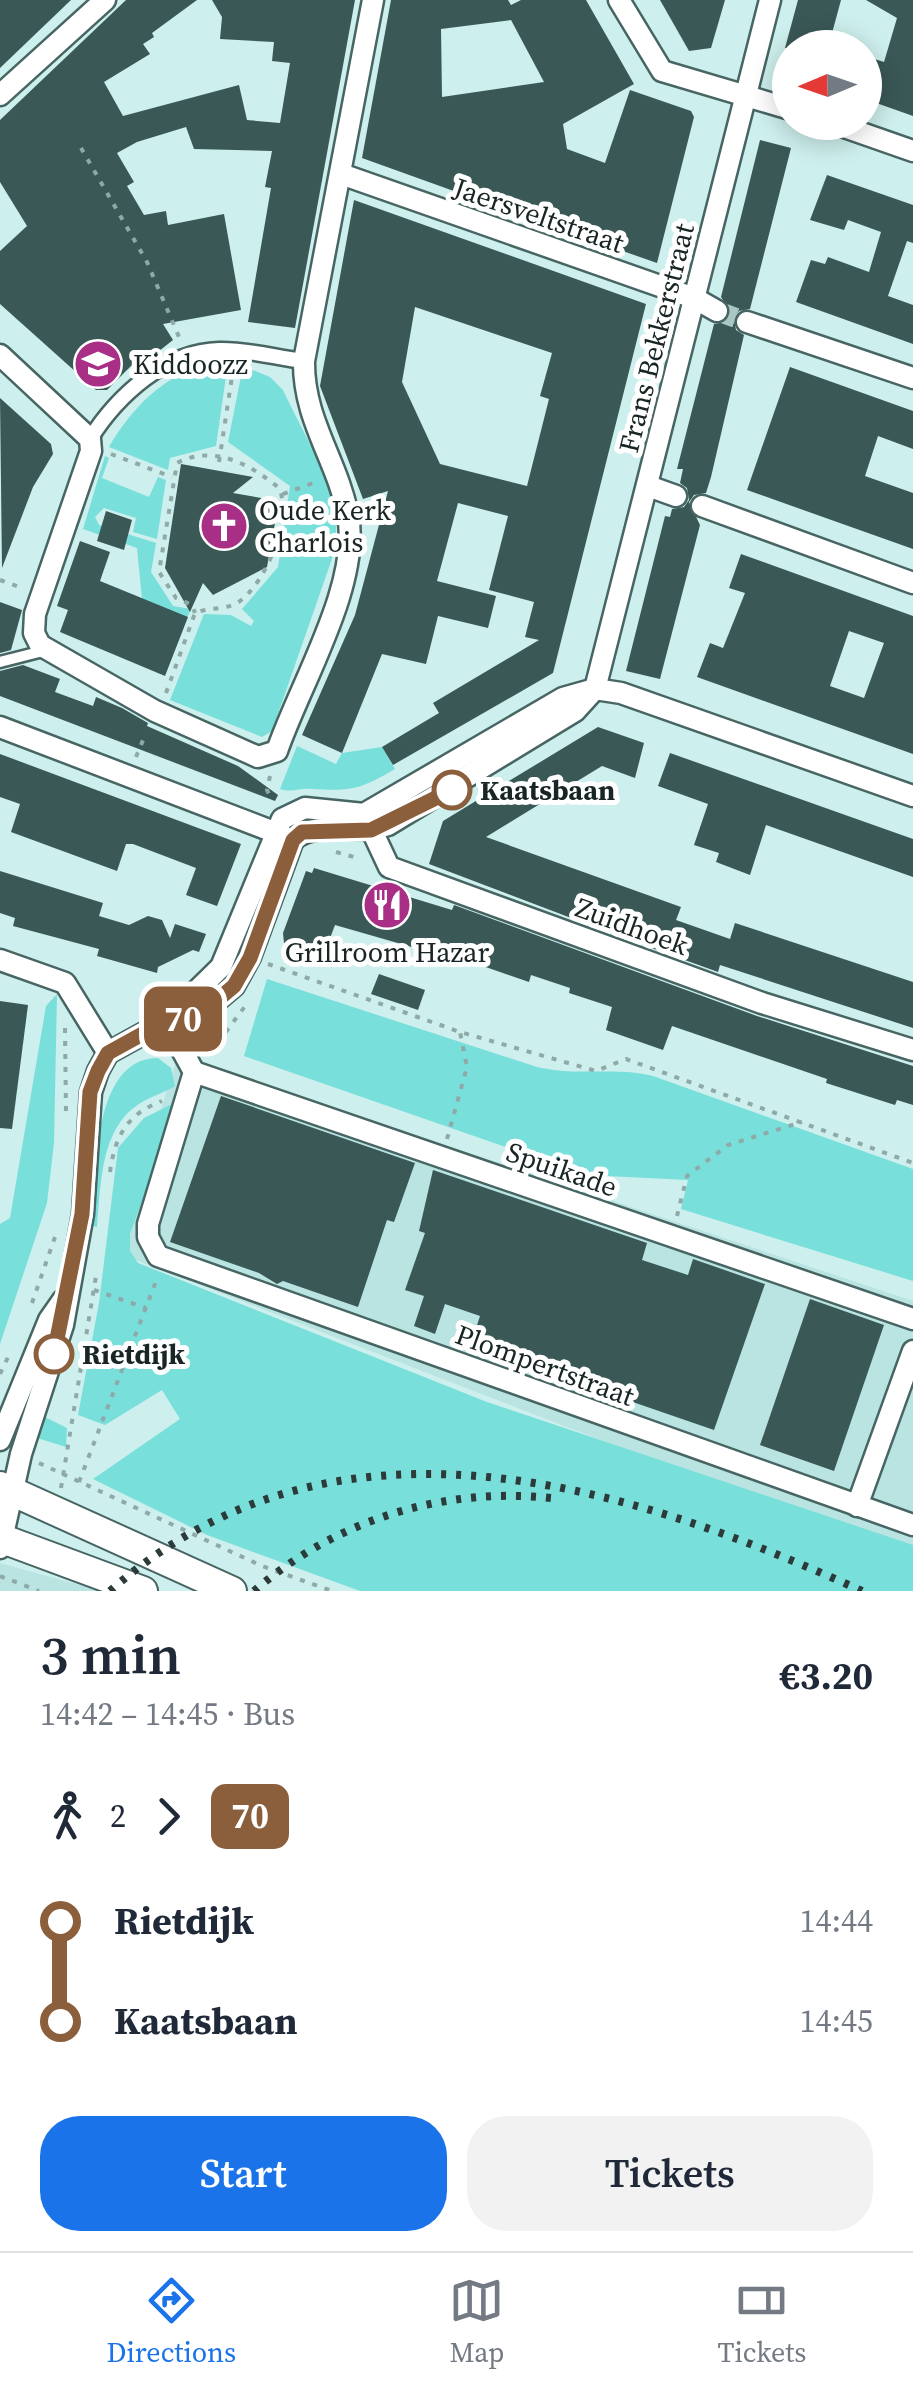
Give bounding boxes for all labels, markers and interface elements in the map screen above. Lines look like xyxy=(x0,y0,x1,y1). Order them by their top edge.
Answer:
north arrow xyxy=(772,30,882,140)
map controls xyxy=(772,30,882,140)
street label: Jaersveltstraat xyxy=(448,168,630,262)
street label: Frans Bekkerstraat xyxy=(609,219,703,457)
school or university icon: Kiddoozz xyxy=(72,338,124,390)
place label: Kiddoozz xyxy=(133,345,248,383)
place label: Oude Kerk Charlois xyxy=(259,491,391,561)
church icon: Oude Kerk Charlois xyxy=(198,500,250,552)
marker: Kaatsbaan xyxy=(433,771,471,809)
place label: Kaatsbaan xyxy=(480,771,615,809)
restaurant icon: Grillroom Hazar xyxy=(361,879,413,931)
street label: Zuidhoek xyxy=(570,888,694,964)
place label: Grillroom Hazar xyxy=(285,933,489,971)
line badge: 70 xyxy=(138,986,228,1052)
text: 70 xyxy=(164,995,202,1043)
street label: Spuikade xyxy=(502,1132,622,1206)
street label: Plompertstraat xyxy=(450,1315,640,1415)
marker: Rietdijk xyxy=(35,1335,73,1373)
place label: Rietdijk xyxy=(82,1335,185,1373)
text: 3 min xyxy=(40,1617,181,1692)
text: €3.20 xyxy=(779,1650,873,1702)
text: 14:42 – 14:45 · Bus xyxy=(40,1692,295,1736)
icon: walk xyxy=(40,1789,95,1844)
icon: forward xyxy=(141,1789,196,1844)
text: 70 xyxy=(231,1792,269,1840)
text: 2 xyxy=(110,1794,126,1838)
text: Rietdijk xyxy=(114,1895,254,1947)
text: 14:44 xyxy=(799,1899,873,1943)
text: Kaatsbaan xyxy=(114,1995,298,2047)
text: 14:45 xyxy=(799,1999,873,2043)
button: Start xyxy=(40,2116,447,2231)
button: Tickets xyxy=(467,2116,873,2231)
tab: Directions xyxy=(107,2273,236,2371)
tab: Map xyxy=(449,2273,504,2371)
tab: Tickets xyxy=(718,2273,806,2371)

